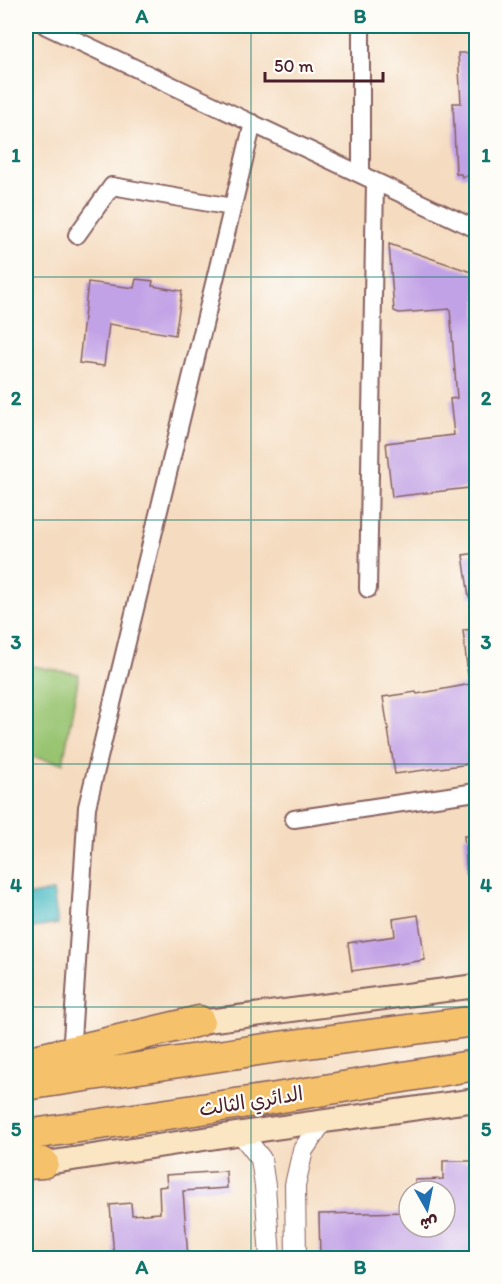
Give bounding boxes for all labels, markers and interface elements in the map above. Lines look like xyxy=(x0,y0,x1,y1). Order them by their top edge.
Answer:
text: A xyxy=(135,4,149,28)
text: B xyxy=(354,4,367,28)
scale bar xyxy=(265,45,384,83)
text: 50 m xyxy=(274,55,314,77)
text: 1 xyxy=(11,143,21,167)
text: 1 xyxy=(481,143,491,167)
text: 2 xyxy=(11,386,22,410)
text: 2 xyxy=(481,386,492,410)
text: 3 xyxy=(11,630,22,654)
text: 3 xyxy=(481,630,492,654)
text: 4 xyxy=(10,873,22,897)
text: 4 xyxy=(480,873,492,897)
street label: الدائري الثالث xyxy=(197,1081,305,1124)
text: 5 xyxy=(11,1117,22,1141)
text: 5 xyxy=(481,1117,492,1141)
north arrow xyxy=(397,1179,457,1239)
text: ش xyxy=(419,1213,439,1234)
text: A xyxy=(135,1255,149,1279)
text: B xyxy=(354,1255,367,1279)

